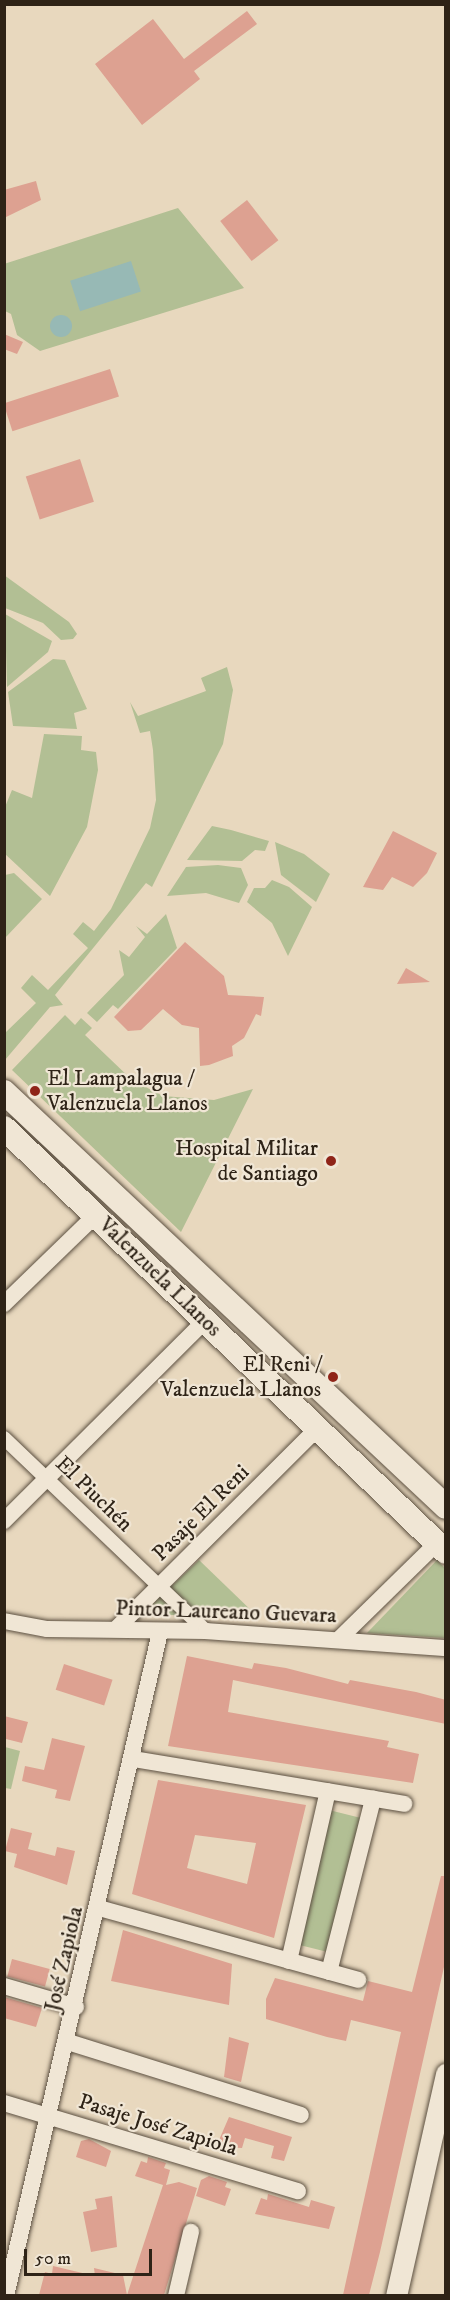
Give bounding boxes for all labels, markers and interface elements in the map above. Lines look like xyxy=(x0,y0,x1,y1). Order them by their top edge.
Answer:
place label: El Lampalagua / Valenzuela Llanos xyxy=(47,1065,208,1116)
marker: El Lampalagua / Valenzuela Llanos xyxy=(28,1084,42,1098)
place label: Hospital Militar de Santiago xyxy=(175,1135,318,1186)
marker: Hospital Militar de Santiago xyxy=(322,1152,340,1170)
street label: Valenzuela Llanos xyxy=(93,1212,227,1342)
place label: El Reni / Valenzuela Llanos xyxy=(160,1351,321,1402)
marker: El Reni / Valenzuela Llanos xyxy=(326,1370,340,1384)
street label: El Piuchén xyxy=(50,1451,138,1537)
street label: Pasaje El Reni xyxy=(147,1459,255,1567)
street label: Pintor Laureano Guevara xyxy=(115,1595,337,1629)
street label: José Zapiola xyxy=(39,1904,89,2014)
street label: Pasaje José Zapiola xyxy=(75,2088,241,2162)
scale bar xyxy=(27,2237,154,2275)
text: 50 m xyxy=(35,2248,71,2270)

